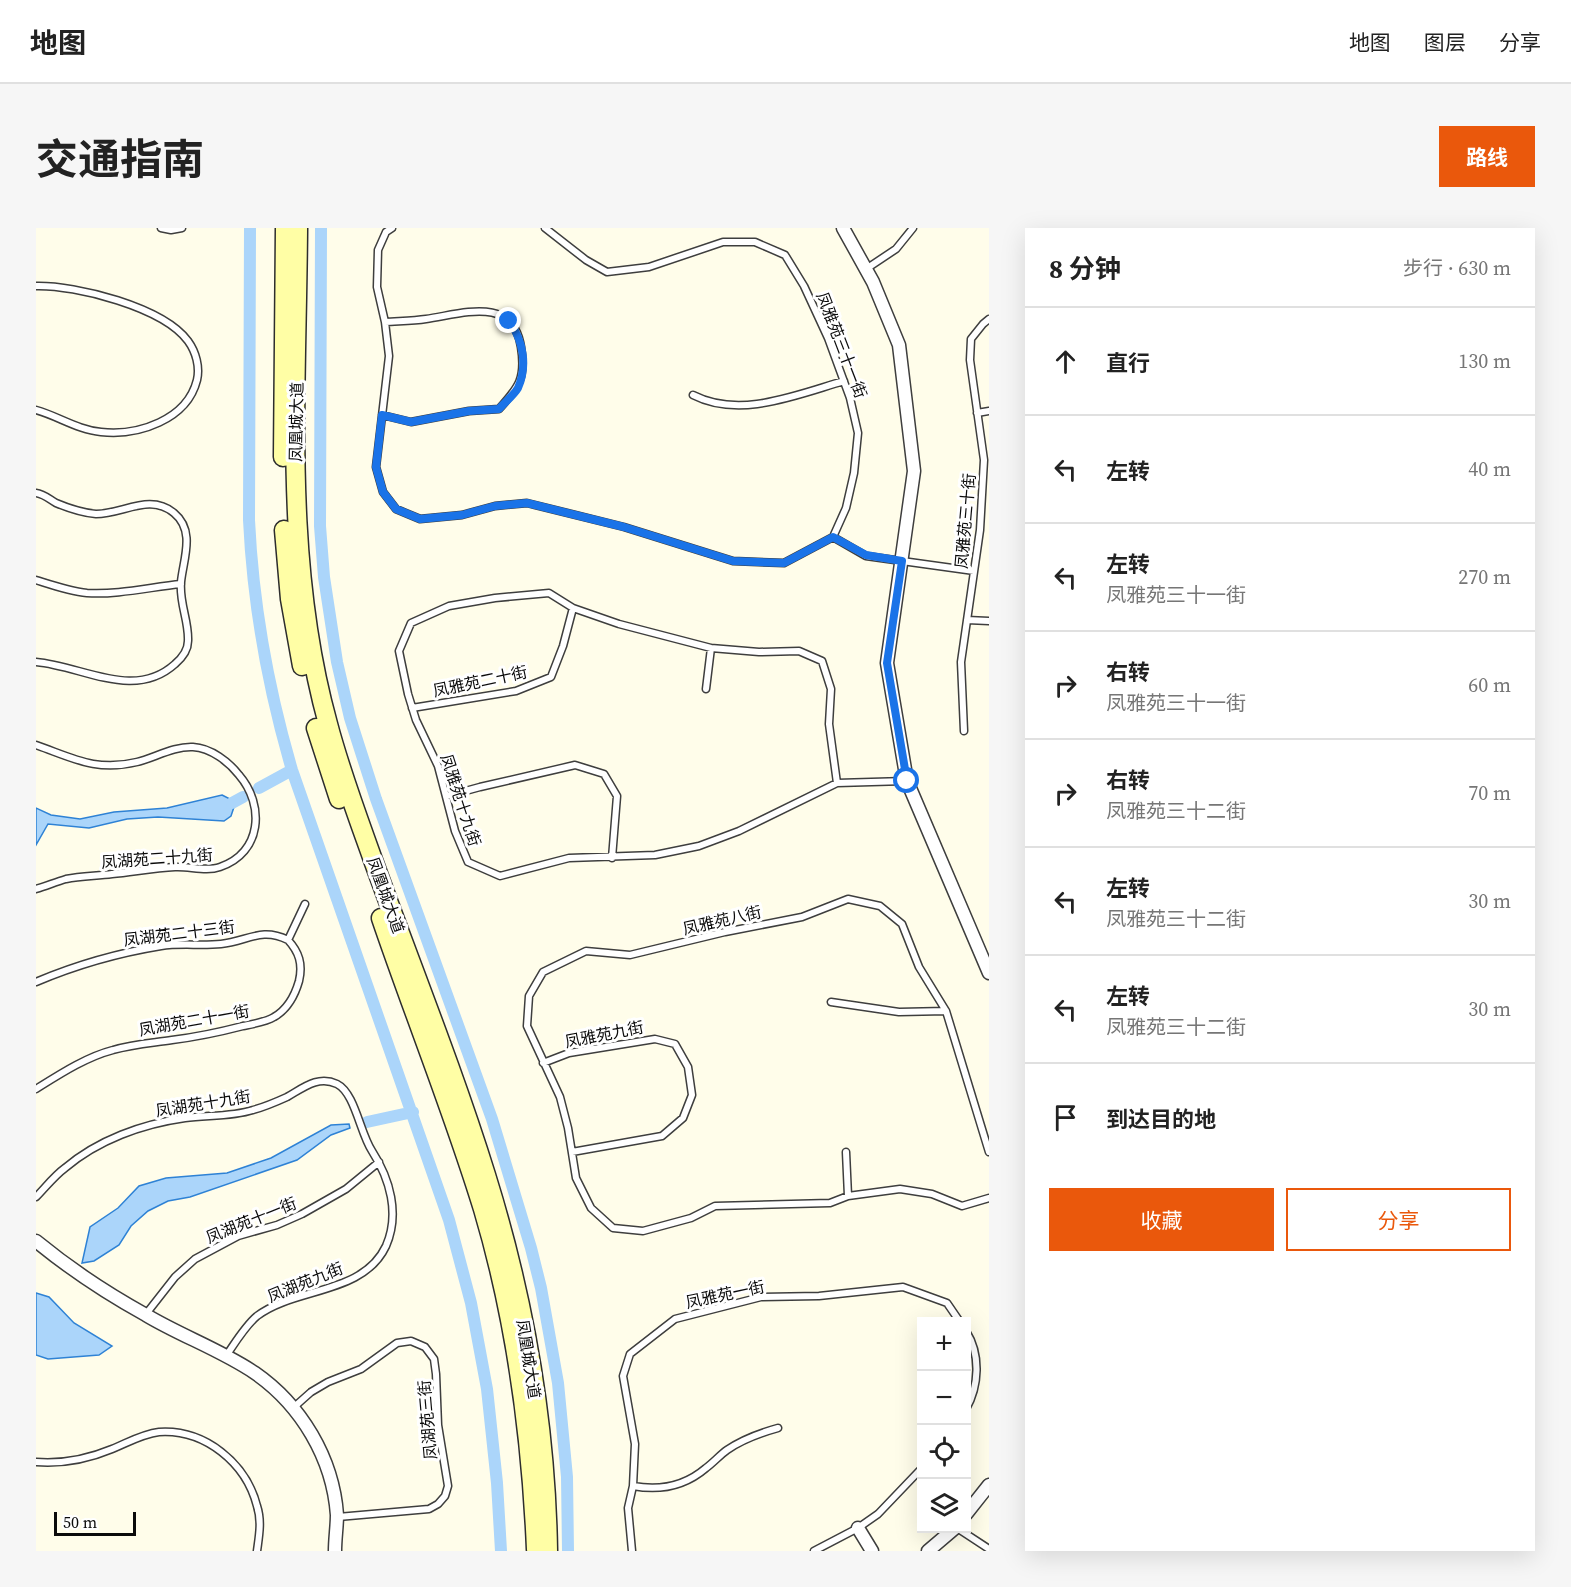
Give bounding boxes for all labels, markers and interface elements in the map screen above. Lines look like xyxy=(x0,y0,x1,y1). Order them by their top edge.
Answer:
text: 地图 xyxy=(30,24,86,62)
text: 地图 xyxy=(1349,28,1391,57)
text: 图层 xyxy=(1424,28,1466,57)
text: 分享 xyxy=(1499,28,1541,57)
button: 路线 xyxy=(1439,126,1535,187)
text: 交通指南 xyxy=(36,130,204,188)
text: 8 分钟 xyxy=(1049,251,1121,287)
text: 步行 · 630 m xyxy=(1403,254,1511,282)
street label: 凤雅苑三十一街 xyxy=(812,289,872,401)
route end xyxy=(495,307,521,333)
icon: ahead xyxy=(1049,345,1082,378)
text: 130 m xyxy=(1458,347,1511,375)
text: 直行 xyxy=(1106,348,1150,378)
street label: 凤凰城大道 xyxy=(284,382,308,462)
icon: left xyxy=(1049,453,1082,486)
text: 40 m xyxy=(1468,455,1511,483)
text: 左转 xyxy=(1106,456,1150,486)
street label: 凤雅苑三十街 xyxy=(950,472,980,570)
text: 左转 xyxy=(1106,549,1150,579)
icon: left xyxy=(1049,561,1082,594)
text: 270 m xyxy=(1458,563,1511,591)
text: 凤雅苑三十一街 xyxy=(1106,581,1246,609)
text: 右转 xyxy=(1106,657,1150,687)
street label: 凤雅苑二十街 xyxy=(431,660,529,702)
icon: right xyxy=(1049,669,1082,702)
text: 60 m xyxy=(1468,671,1511,699)
text: 凤雅苑三十一街 xyxy=(1106,689,1246,717)
street label: 凤雅苑十九街 xyxy=(436,751,486,849)
text: 右转 xyxy=(1106,765,1150,795)
route start xyxy=(893,767,919,793)
icon: right xyxy=(1049,777,1082,810)
text: 70 m xyxy=(1468,779,1511,807)
text: 凤雅苑三十二街 xyxy=(1106,797,1246,825)
street label: 凤湖苑二十九街 xyxy=(100,843,214,873)
street label: 凤凰城大道 xyxy=(362,854,410,936)
text: 左转 xyxy=(1106,873,1150,903)
icon: left xyxy=(1049,885,1082,918)
text: 30 m xyxy=(1468,887,1511,915)
street label: 凤雅苑八街 xyxy=(681,900,763,940)
text: 凤雅苑三十二街 xyxy=(1106,905,1246,933)
street label: 凤湖苑二十三街 xyxy=(122,915,236,951)
text: 左转 xyxy=(1106,981,1150,1011)
icon: left xyxy=(1049,993,1082,1026)
text: 30 m xyxy=(1468,995,1511,1023)
street label: 凤湖苑二十一街 xyxy=(137,999,251,1041)
text: 凤雅苑三十二街 xyxy=(1106,1013,1246,1041)
street label: 凤雅苑九街 xyxy=(563,1016,645,1052)
street label: 凤湖苑十九街 xyxy=(154,1085,252,1121)
icon: arrive xyxy=(1049,1101,1082,1134)
text: 到达目的地 xyxy=(1106,1104,1216,1134)
button: 收藏 xyxy=(1049,1188,1274,1251)
button: 分享 xyxy=(1286,1188,1511,1251)
street label: 凤湖苑十一街 xyxy=(202,1192,300,1248)
street label: 凤湖苑九街 xyxy=(264,1257,346,1307)
street label: 凤雅苑一街 xyxy=(684,1275,766,1313)
map controls xyxy=(917,1317,971,1533)
button: + xyxy=(917,1317,971,1371)
street label: 凤凰城大道 xyxy=(512,1318,546,1400)
button: − xyxy=(917,1371,971,1425)
street label: 凤湖苑三街 xyxy=(413,1379,441,1461)
button: locate xyxy=(917,1425,971,1479)
button: layers xyxy=(917,1479,971,1533)
scale bar xyxy=(54,1509,136,1536)
text: 50 m xyxy=(63,1511,97,1533)

